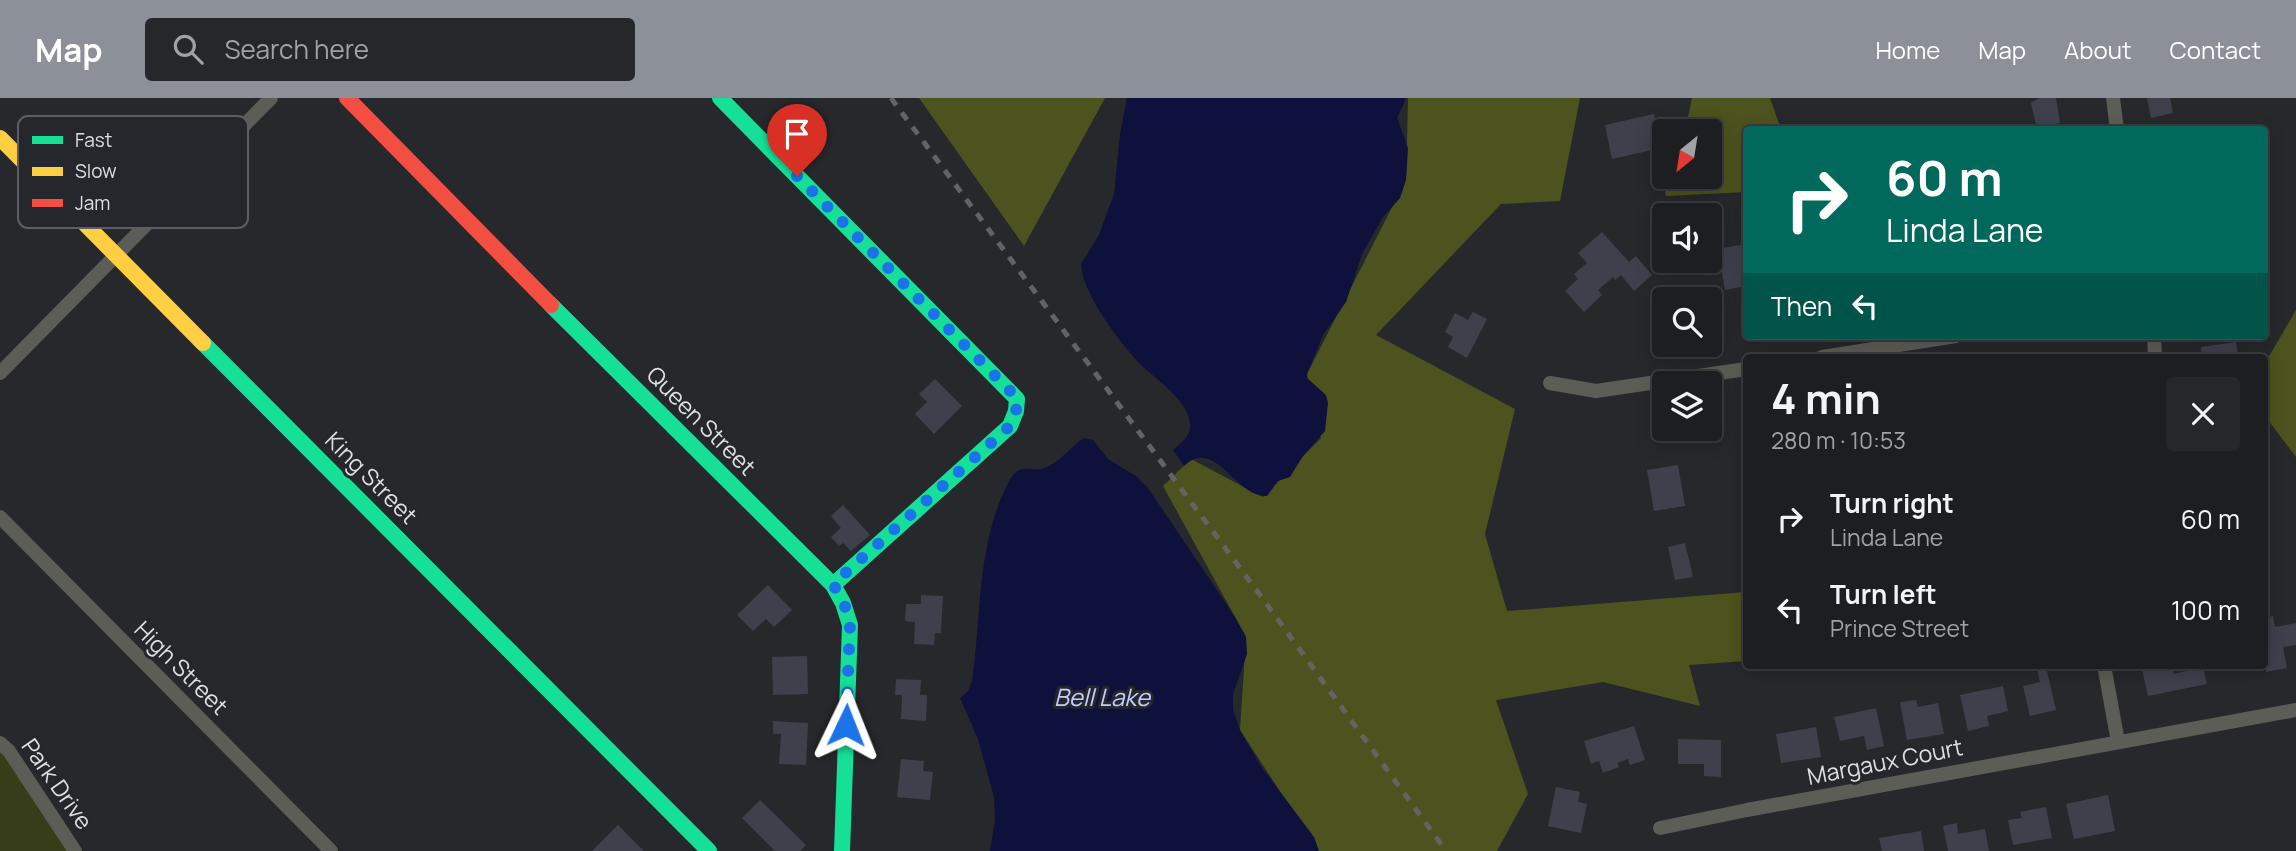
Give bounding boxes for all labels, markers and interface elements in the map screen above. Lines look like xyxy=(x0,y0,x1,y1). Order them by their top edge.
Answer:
search box xyxy=(145,18,635,81)
text: Map xyxy=(35,27,103,72)
icon: search xyxy=(169,30,207,68)
text: Search here xyxy=(225,31,369,67)
text: Home xyxy=(1875,33,1940,66)
text: Map xyxy=(1978,33,2026,66)
text: About xyxy=(2064,33,2132,66)
text: Contact xyxy=(2170,33,2261,66)
pin xyxy=(767,104,827,176)
icon: arrive xyxy=(778,115,816,153)
legend xyxy=(18,116,248,228)
north arrow xyxy=(1652,119,1722,189)
map controls xyxy=(1652,119,1722,441)
text: Fast xyxy=(75,127,112,153)
text: 60 m xyxy=(1886,144,2003,211)
icon: right xyxy=(1771,154,1862,245)
text: Slow xyxy=(75,158,117,184)
text: Jam xyxy=(75,190,110,216)
button: sound xyxy=(1652,203,1722,273)
text: Linda Lane xyxy=(1886,208,2044,252)
button: search xyxy=(1652,287,1722,357)
icon: left xyxy=(1846,287,1884,325)
text: Then xyxy=(1771,288,1832,324)
street label: Queen Street xyxy=(640,359,763,482)
text: 4 min xyxy=(1771,369,1881,427)
button: layers xyxy=(1652,371,1722,441)
button: close xyxy=(2166,377,2240,451)
street label: King Street xyxy=(319,424,425,530)
text: 280 m · 10:53 xyxy=(1771,424,1906,456)
text: Turn right xyxy=(1830,485,1954,521)
icon: right xyxy=(1771,500,1809,538)
text: 60 m xyxy=(2181,501,2240,537)
text: Linda Lane xyxy=(1830,521,1943,553)
text: Turn left xyxy=(1830,576,1937,612)
icon: left xyxy=(1771,591,1809,629)
text: 100 m xyxy=(2171,592,2240,628)
text: Prince Street xyxy=(1830,612,1969,644)
street label: High Street xyxy=(128,613,236,721)
water label: Bell Lake xyxy=(1054,680,1152,713)
position arrow xyxy=(809,688,883,762)
street label: Margaux Court xyxy=(1804,730,1965,792)
street label: Park Drive xyxy=(15,732,101,835)

